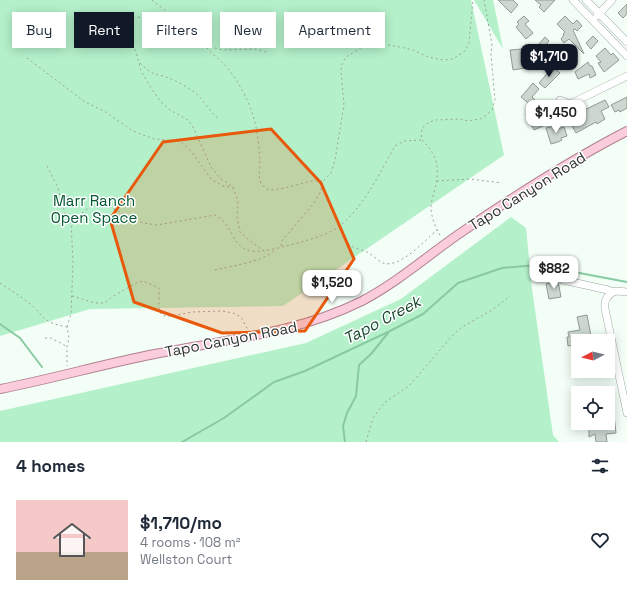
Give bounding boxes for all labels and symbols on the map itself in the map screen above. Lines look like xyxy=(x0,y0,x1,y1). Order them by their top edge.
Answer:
pin: $1,710 xyxy=(516,44,582,78)
pin: $1,450 xyxy=(523,100,589,134)
street label: Tapo Canyon Road xyxy=(465,147,589,235)
park label: Marr Ranch Open Space xyxy=(51,191,137,227)
pin: $882 xyxy=(530,256,578,290)
pin: $1,520 xyxy=(299,270,365,304)
water label: Tapo Creek xyxy=(340,290,427,349)
street label: Tapo Canyon Road xyxy=(163,317,299,361)
north arrow xyxy=(571,334,615,378)

